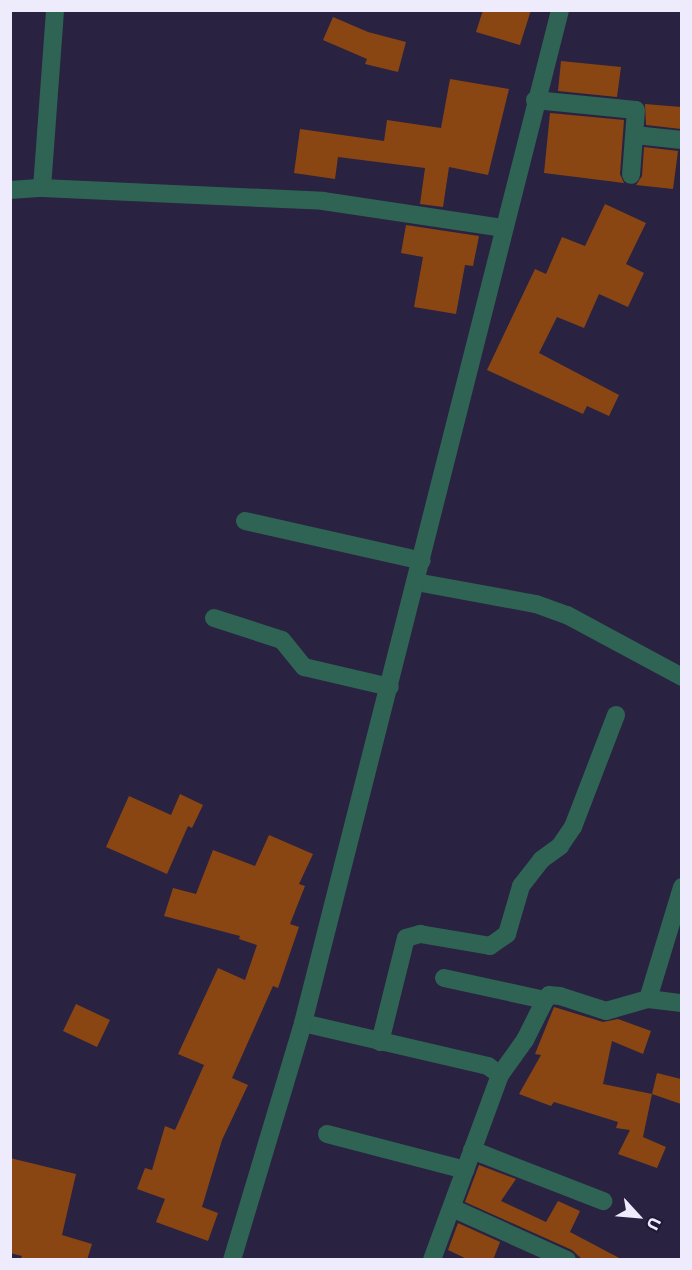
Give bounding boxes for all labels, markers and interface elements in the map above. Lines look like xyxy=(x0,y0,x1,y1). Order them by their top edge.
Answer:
north arrow xyxy=(608,1186,668,1246)
text: U xyxy=(644,1215,666,1234)

